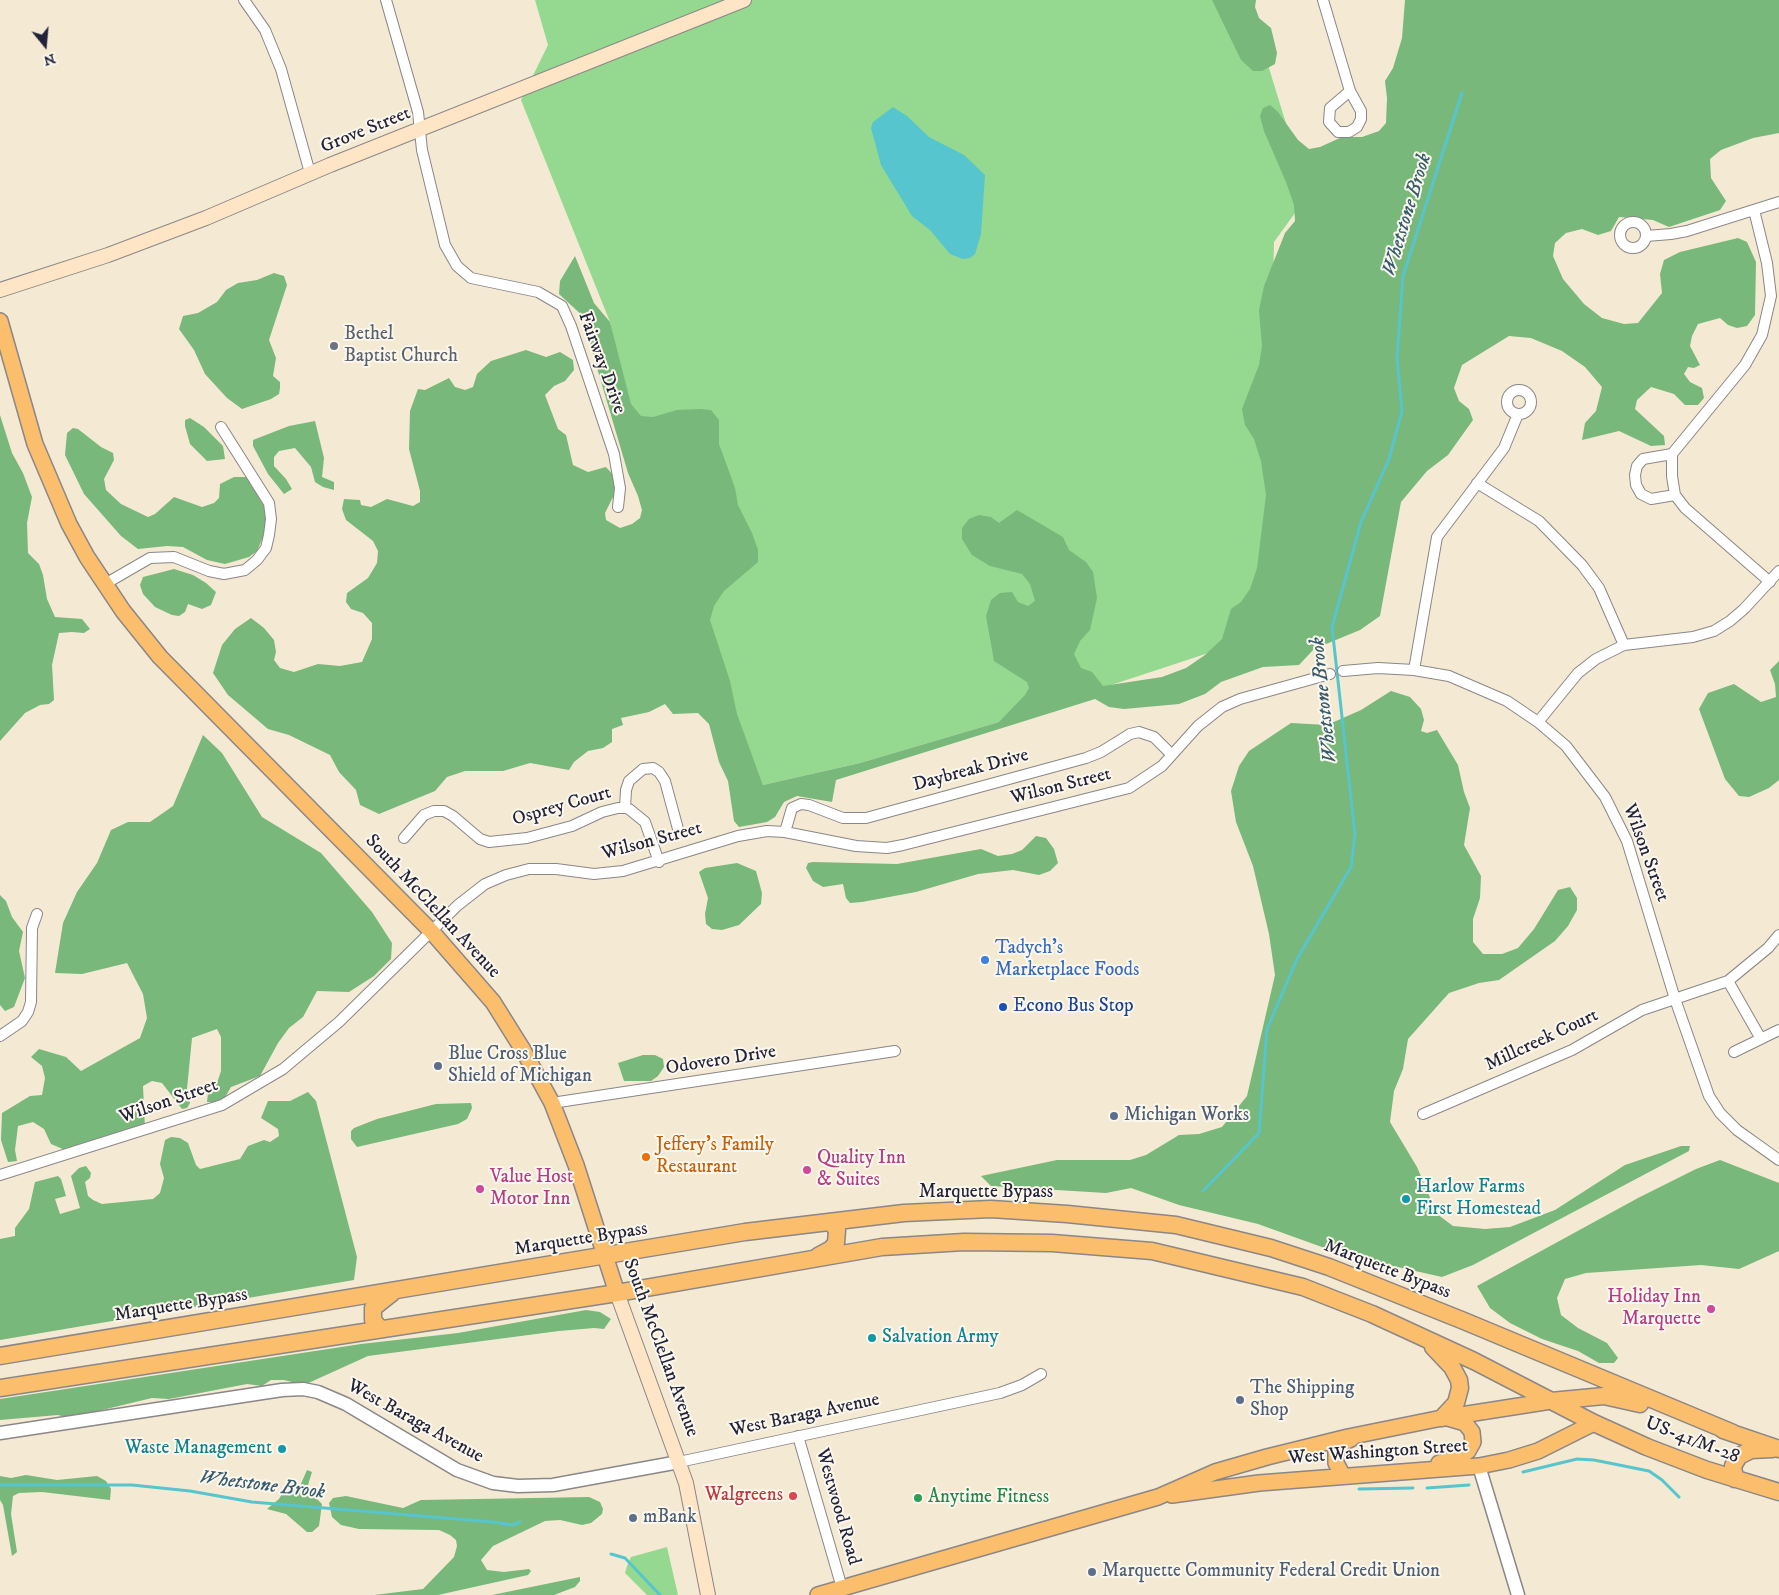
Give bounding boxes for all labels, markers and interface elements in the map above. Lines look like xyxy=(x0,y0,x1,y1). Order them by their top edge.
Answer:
north arrow xyxy=(20,20,70,70)
text: N xyxy=(41,49,58,70)
street label: Grove Street xyxy=(318,103,414,159)
water label: Whetstone Brook xyxy=(1378,151,1438,279)
street label: Fairway Drive xyxy=(572,309,630,417)
place label: Bethel Baptist Church xyxy=(344,324,458,368)
marker: Bethel Baptist Church xyxy=(328,340,340,352)
water label: Whetstone Brook xyxy=(1306,636,1344,764)
street label: Daybreak Drive xyxy=(911,745,1031,797)
street label: Wilson Street xyxy=(1009,764,1113,810)
street label: Osprey Court xyxy=(510,782,614,832)
street label: Wilson Street xyxy=(1617,801,1673,905)
street label: Wilson Street xyxy=(600,818,704,866)
street label: South McClellan Avenue xyxy=(359,830,505,984)
place label: Tadych's Marketplace Foods xyxy=(995,938,1139,982)
marker: Tadych's Marketplace Foods xyxy=(979,954,991,966)
place label: Econo Bus Stop xyxy=(1013,996,1133,1018)
marker: Econo Bus Stop xyxy=(997,1001,1009,1013)
street label: Millcreek Court xyxy=(1482,1005,1602,1077)
street label: Odovero Drive xyxy=(664,1041,778,1081)
place label: Blue Cross Blue Shield of Michigan xyxy=(448,1044,592,1088)
marker: Blue Cross Blue Shield of Michigan xyxy=(432,1060,444,1072)
street label: Wilson Street xyxy=(117,1075,221,1129)
place label: Michigan Works xyxy=(1124,1105,1249,1127)
marker: Michigan Works xyxy=(1108,1110,1120,1122)
place label: Jeffery's Family Restaurant xyxy=(656,1135,774,1179)
place label: Quality Inn & Suites xyxy=(817,1148,906,1192)
marker: Jeffery's Family Restaurant xyxy=(640,1151,652,1163)
marker: Quality Inn & Suites xyxy=(801,1164,813,1176)
place label: Value Host Motor Inn xyxy=(490,1167,573,1211)
place label: Harlow Farms First Homestead xyxy=(1416,1177,1541,1221)
street label: Marquette Bypass xyxy=(919,1182,1053,1204)
marker: Value Host Motor Inn xyxy=(474,1183,486,1195)
marker: Harlow Farms First Homestead xyxy=(1400,1193,1412,1205)
street label: Marquette Bypass xyxy=(513,1218,649,1262)
street label: Marquette Bypass xyxy=(1320,1235,1454,1305)
street label: South McClellan Avenue xyxy=(617,1256,703,1440)
street label: Marquette Bypass xyxy=(113,1284,249,1328)
place label: Holiday Inn Marquette xyxy=(1607,1287,1701,1331)
marker: Holiday Inn Marquette xyxy=(1705,1303,1717,1315)
place label: Salvation Army xyxy=(882,1327,999,1349)
marker: Salvation Army xyxy=(866,1332,878,1344)
street label: West Baraga Avenue xyxy=(343,1375,487,1469)
place label: The Shipping Shop xyxy=(1250,1378,1354,1422)
street label: West Baraga Avenue xyxy=(728,1389,882,1443)
marker: The Shipping Shop xyxy=(1234,1394,1246,1406)
street label: US-41/M-28 xyxy=(1642,1413,1742,1469)
street label: West Washington Street xyxy=(1287,1435,1469,1471)
place label: Waste Management xyxy=(125,1438,272,1460)
marker: Waste Management xyxy=(276,1443,288,1455)
street label: Westwood Road xyxy=(809,1446,865,1568)
water label: Whetstone Brook xyxy=(198,1466,326,1506)
place label: Walgreens xyxy=(705,1485,783,1507)
place label: Anytime Fitness xyxy=(928,1487,1049,1509)
marker: Walgreens xyxy=(787,1490,799,1502)
marker: Anytime Fitness xyxy=(912,1492,924,1504)
place label: mBank xyxy=(643,1507,697,1529)
marker: mBank xyxy=(627,1512,639,1524)
place label: Marquette Community Federal Credit Union xyxy=(1102,1561,1440,1583)
marker: Marquette Community Federal Credit Union xyxy=(1086,1566,1098,1578)

